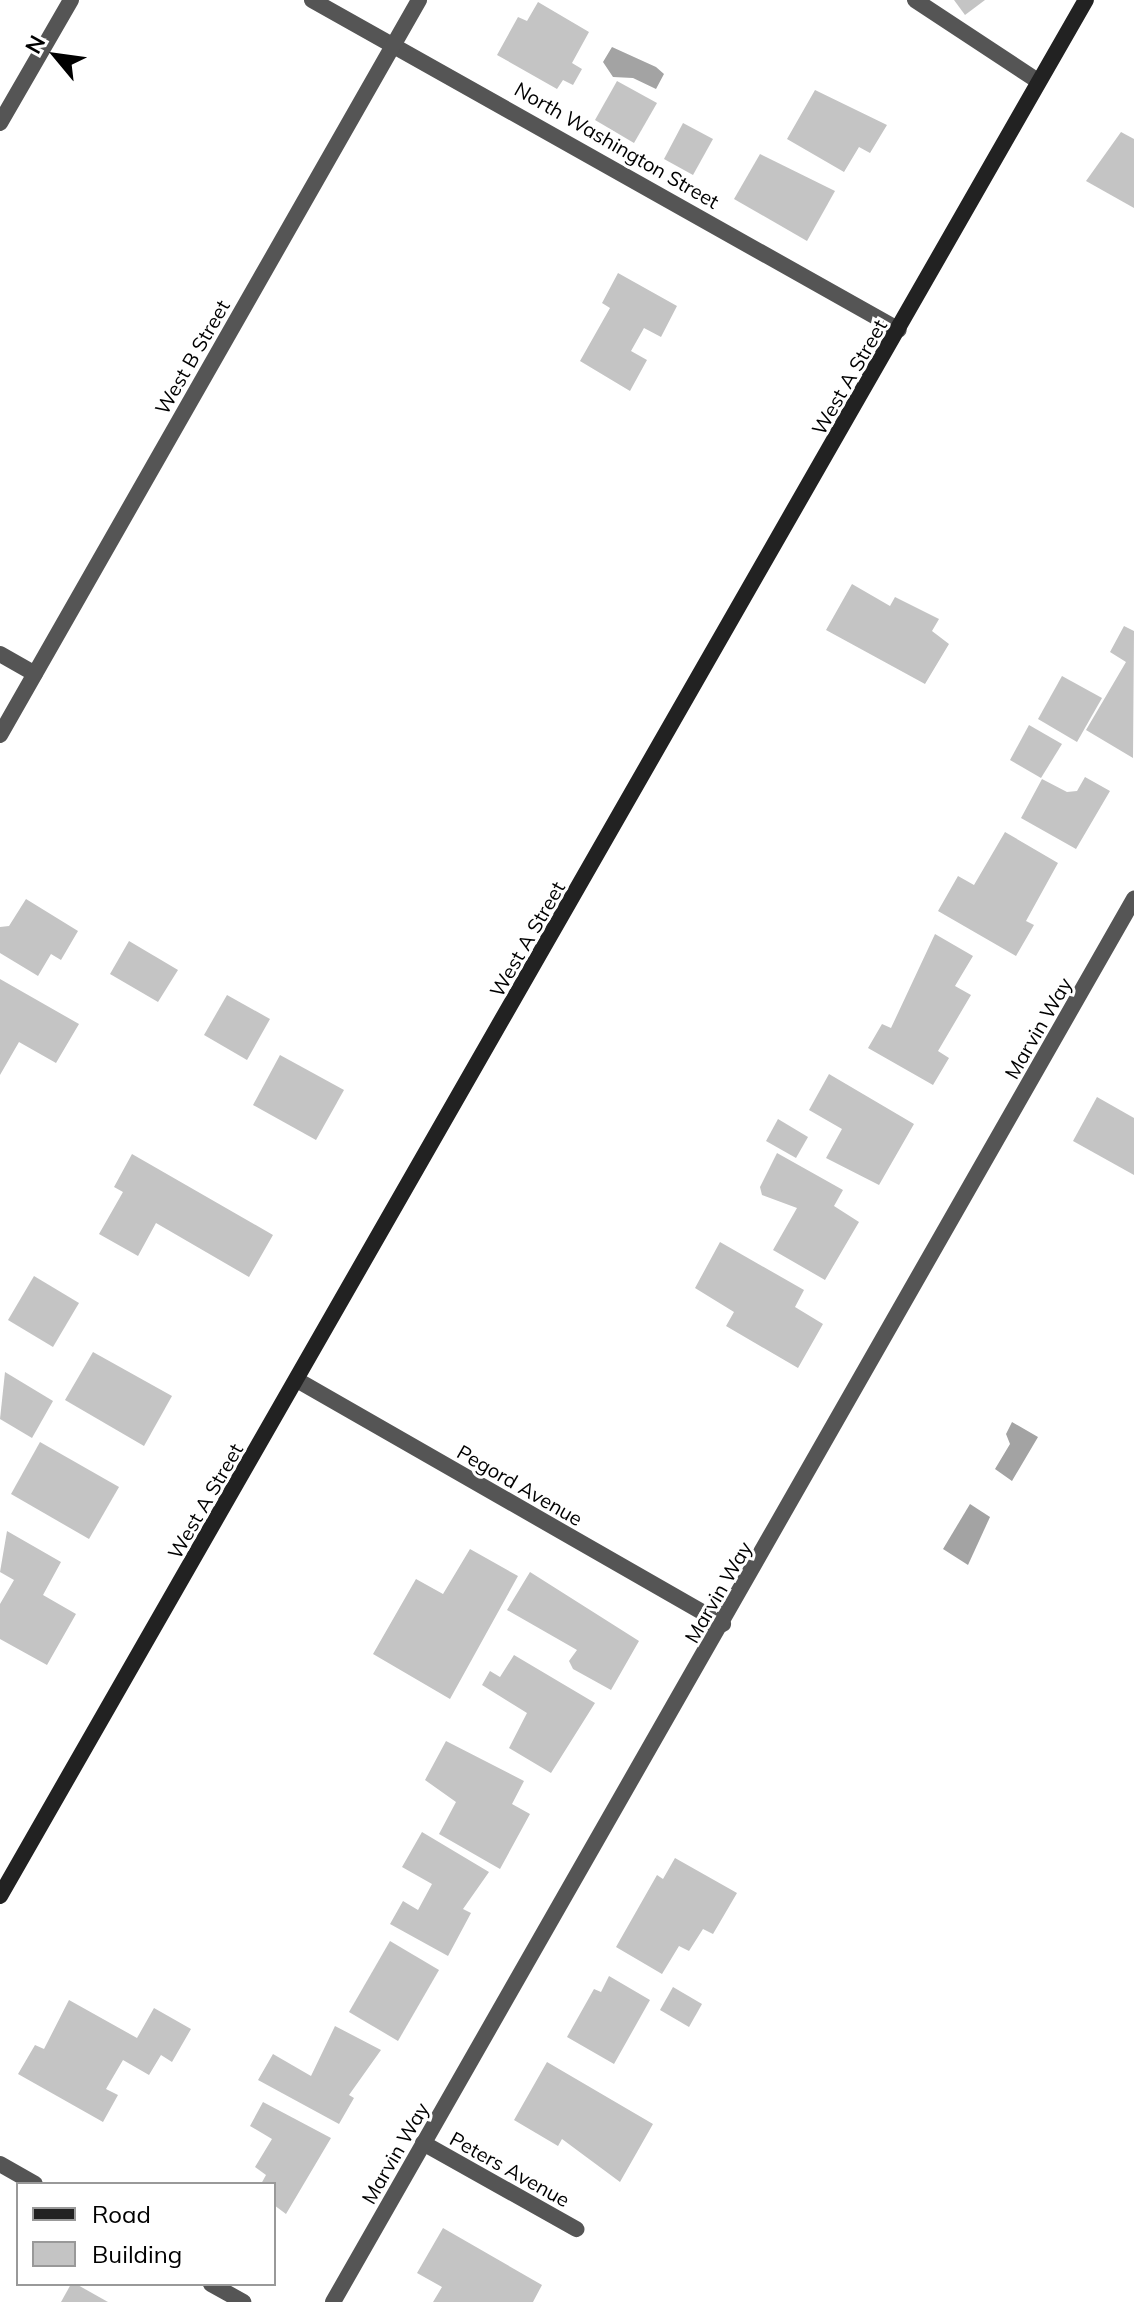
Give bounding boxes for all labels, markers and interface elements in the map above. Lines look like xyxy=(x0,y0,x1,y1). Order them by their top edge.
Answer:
north arrow xyxy=(16,16,96,96)
text: N xyxy=(19,30,51,58)
street label: North Washington Street xyxy=(511,77,723,213)
street label: West B Street xyxy=(150,296,234,418)
street label: West A Street xyxy=(806,315,892,439)
street label: West A Street xyxy=(484,877,570,1001)
street label: Marvin Way xyxy=(999,973,1077,1083)
street label: West A Street xyxy=(162,1439,248,1563)
street label: Pegord Avenue xyxy=(453,1439,587,1531)
street label: Marvin Way xyxy=(679,1537,757,1647)
street label: Marvin Way xyxy=(356,2098,434,2208)
street label: Peters Avenue xyxy=(446,2126,574,2212)
legend xyxy=(16,2182,276,2286)
text: Road xyxy=(92,2199,151,2229)
text: Building xyxy=(92,2239,182,2269)

